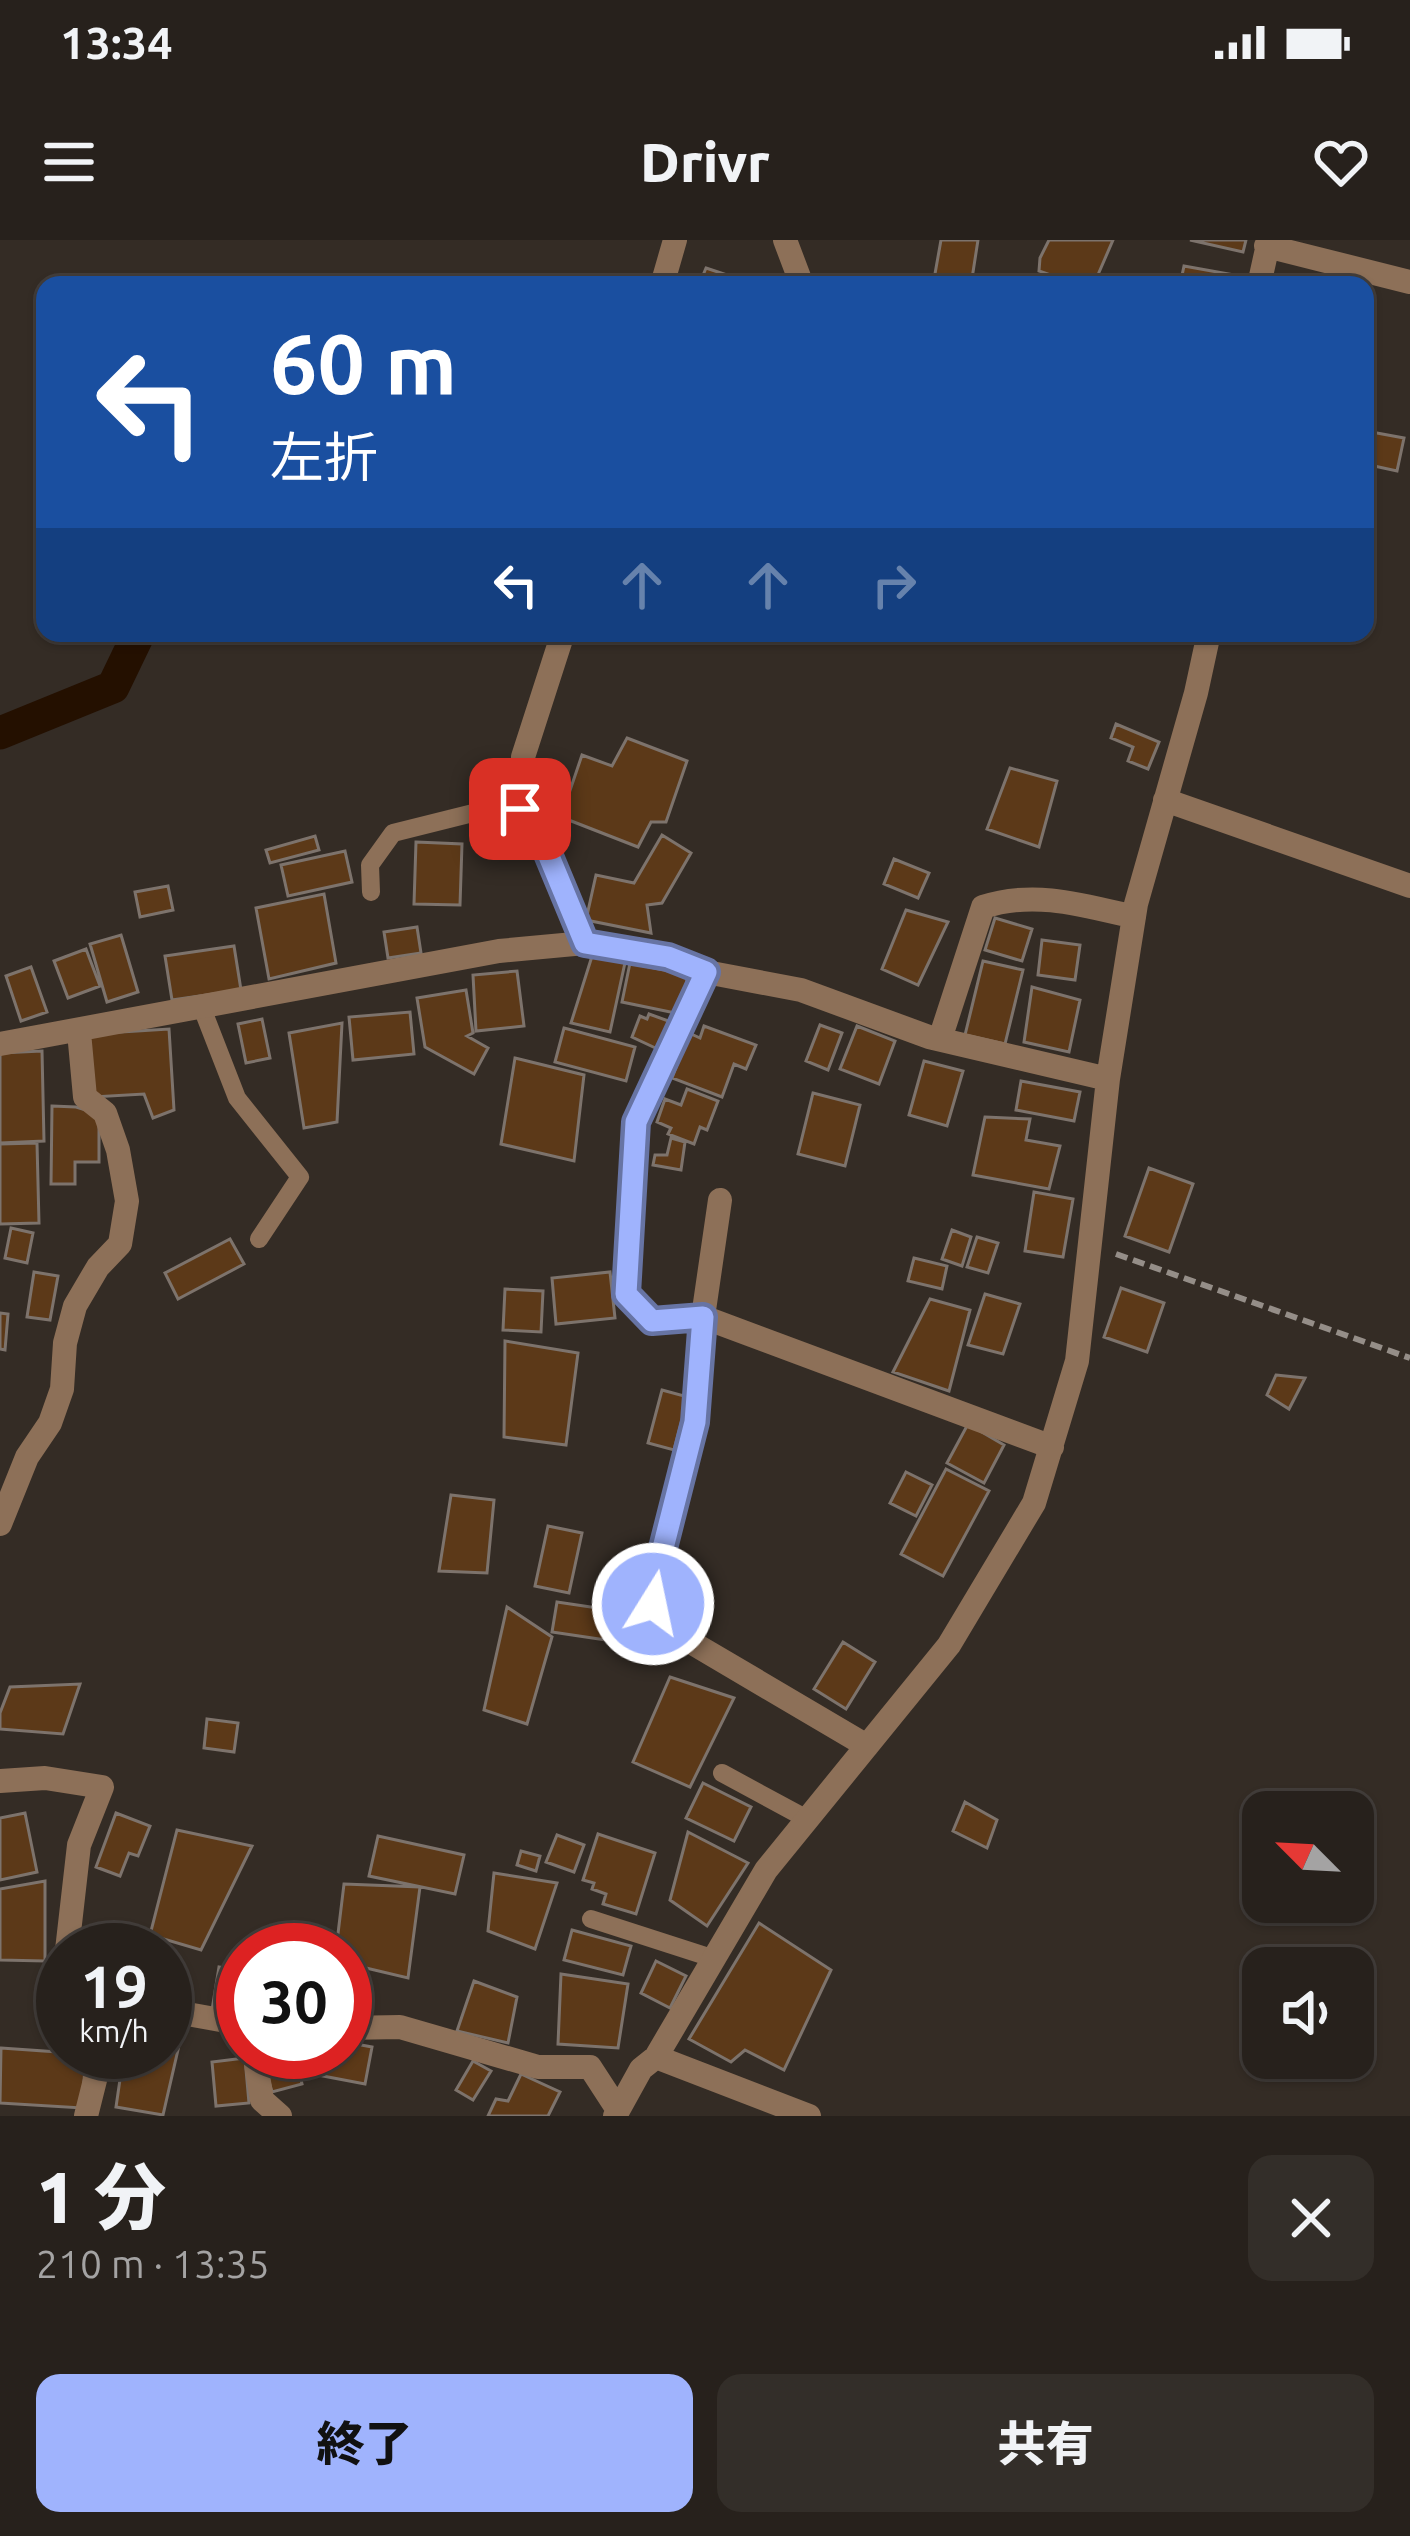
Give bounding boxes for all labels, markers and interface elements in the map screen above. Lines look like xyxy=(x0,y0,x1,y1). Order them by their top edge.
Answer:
text: 13:34 xyxy=(60,17,173,68)
icon: menu xyxy=(36,129,102,195)
icon: heart xyxy=(1308,129,1374,195)
text: Drivr xyxy=(640,132,770,192)
text: 60 m xyxy=(270,316,457,410)
icon: left xyxy=(72,324,228,480)
text: 左折 xyxy=(270,427,378,487)
icon: left xyxy=(483,552,549,618)
icon: ahead xyxy=(609,552,675,618)
icon: ahead xyxy=(735,552,801,618)
icon: right xyxy=(861,552,927,618)
pin xyxy=(469,758,571,860)
icon: arrive xyxy=(487,776,553,842)
position arrow xyxy=(590,1541,716,1667)
north arrow xyxy=(1242,1791,1374,1923)
map controls xyxy=(1242,1791,1374,2079)
speed limit sign: 30 xyxy=(216,1923,372,2079)
button: sound xyxy=(1242,1947,1374,2079)
text: 19 xyxy=(80,1952,148,2019)
text: km/h xyxy=(79,2014,149,2048)
button: close xyxy=(1248,2155,1374,2281)
text: 1 分 xyxy=(36,2156,166,2237)
text: 210 m · 13:35 xyxy=(36,2242,270,2285)
button: 終了 xyxy=(36,2374,693,2512)
button: 共有 xyxy=(717,2374,1374,2512)

